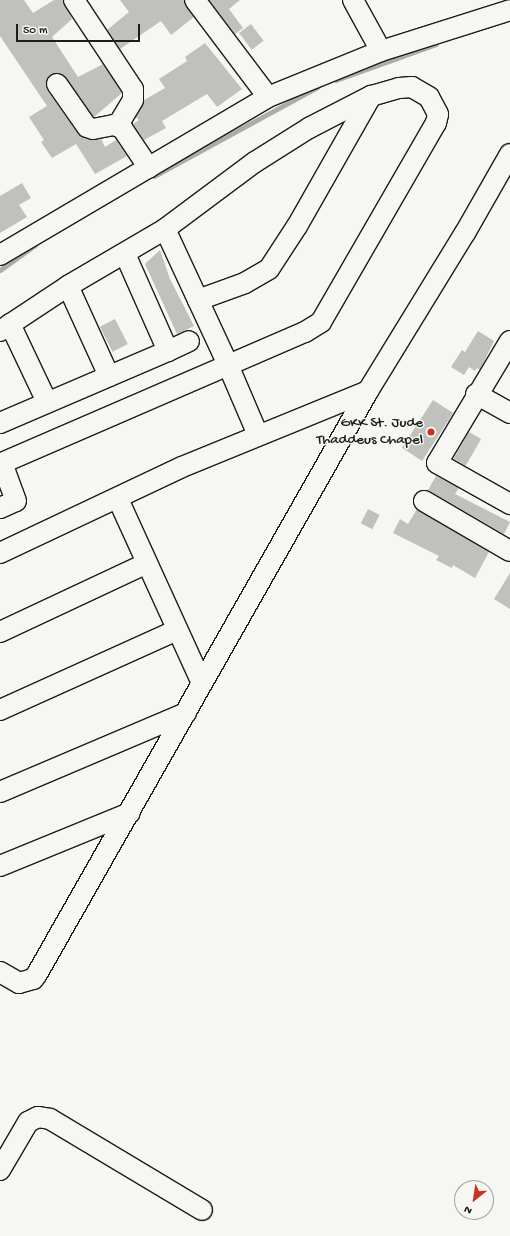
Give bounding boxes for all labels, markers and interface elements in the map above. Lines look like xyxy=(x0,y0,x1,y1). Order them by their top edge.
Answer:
scale bar xyxy=(18,16,142,42)
text: 50 m xyxy=(23,24,48,38)
place label: GKK St. Jude Thaddeus Chapel xyxy=(316,414,423,449)
marker: GKK St. Jude Thaddeus Chapel xyxy=(426,427,436,437)
north arrow xyxy=(454,1180,494,1220)
text: N xyxy=(462,1203,475,1217)

